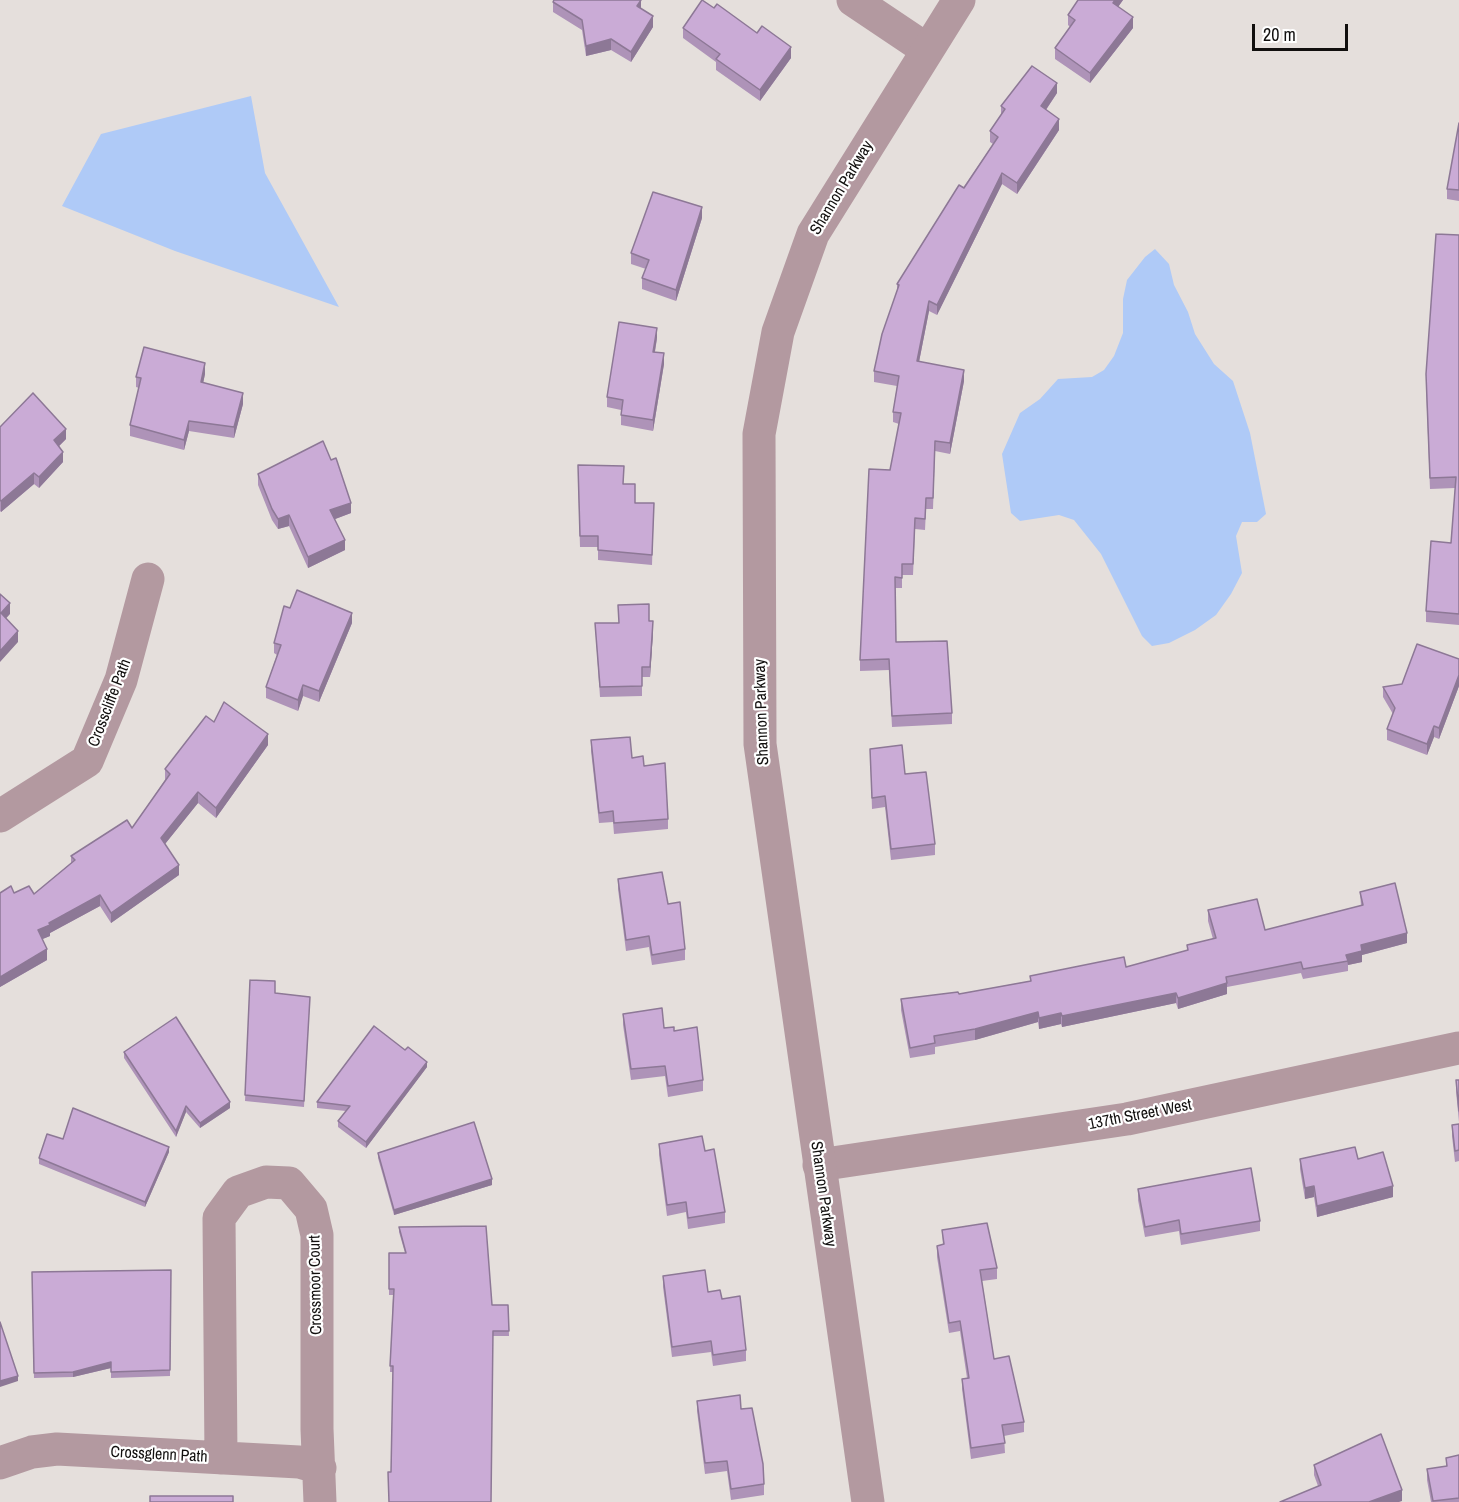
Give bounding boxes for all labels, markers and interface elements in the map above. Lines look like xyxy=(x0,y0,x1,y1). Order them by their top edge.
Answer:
scale bar xyxy=(1255,12,1351,50)
text: 20 m xyxy=(1263,22,1296,47)
street label: Shannon Parkway xyxy=(806,137,878,239)
street label: Crosscliffe Path xyxy=(84,656,136,750)
street label: Shannon Parkway xyxy=(751,658,773,766)
street label: 137th Street West xyxy=(1087,1096,1193,1134)
street label: Shannon Parkway xyxy=(806,1140,840,1248)
street label: Crossmoor Court xyxy=(306,1235,326,1335)
street label: Crossglenn Path xyxy=(110,1443,208,1467)

